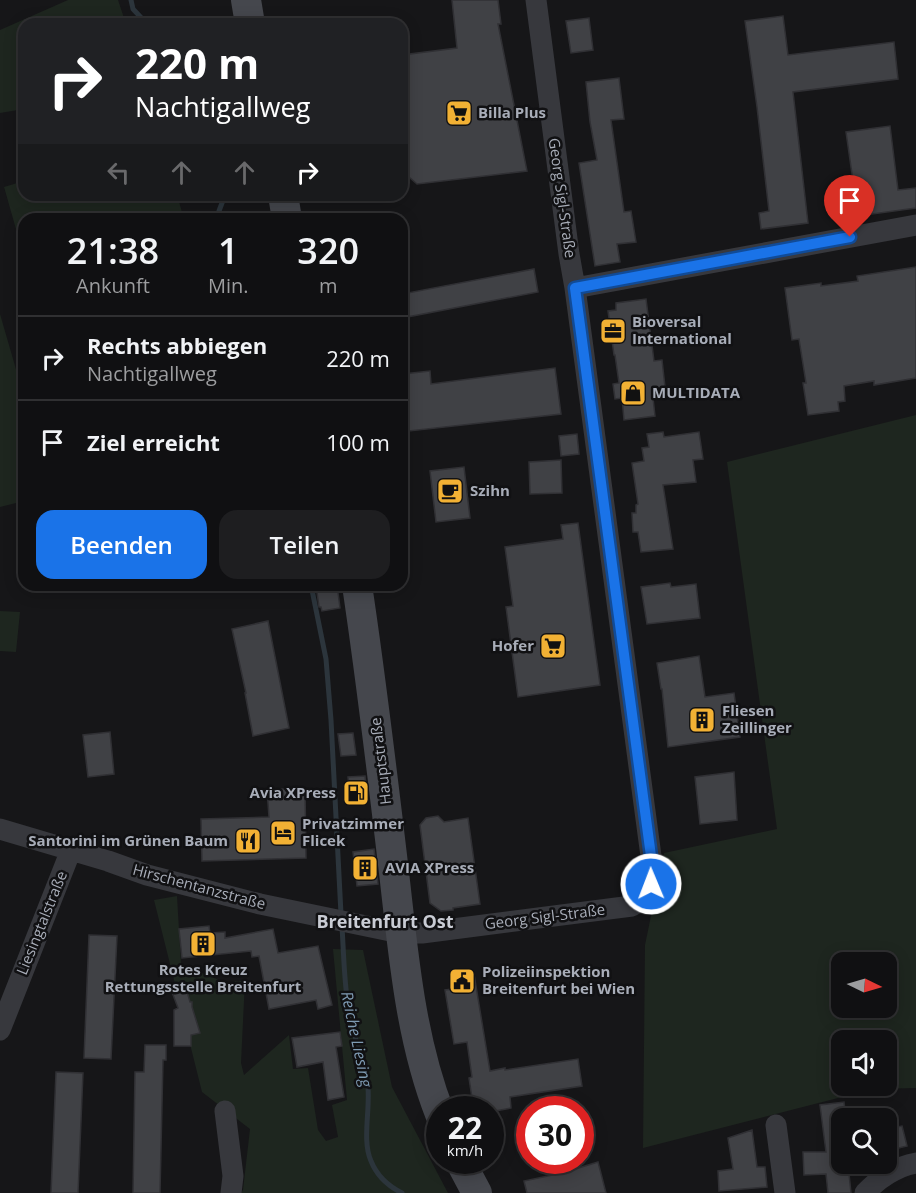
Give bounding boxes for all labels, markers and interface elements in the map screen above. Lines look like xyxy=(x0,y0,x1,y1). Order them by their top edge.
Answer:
text: 220 m xyxy=(135,34,259,91)
icon: right xyxy=(36,42,114,120)
text: Nachtigallweg xyxy=(135,88,310,125)
supermarket icon: Billa Plus xyxy=(444,98,474,128)
place label: Billa Plus xyxy=(478,102,546,122)
street label: Georg Sigl-Straße xyxy=(545,137,581,259)
icon: left xyxy=(102,156,135,189)
icon: ahead xyxy=(165,156,198,189)
icon: ahead xyxy=(228,156,261,189)
icon: right xyxy=(291,156,324,189)
pin xyxy=(824,175,875,237)
icon: arrive xyxy=(833,184,866,217)
text: 21:38 xyxy=(67,226,159,275)
text: 1 xyxy=(218,226,239,275)
text: 320 xyxy=(297,226,359,275)
text: Ankunft xyxy=(76,272,150,299)
text: Min. xyxy=(208,272,248,299)
text: m xyxy=(319,272,337,299)
place label: Bioversal International xyxy=(632,311,732,348)
office icon: Bioversal International xyxy=(598,316,628,346)
text: Rechts abbiegen xyxy=(87,330,267,360)
icon: right xyxy=(36,342,69,375)
text: 220 m xyxy=(326,343,390,373)
text: Nachtigallweg xyxy=(87,360,217,387)
shop icon: MULTIDATA xyxy=(618,378,648,408)
place label: MULTIDATA xyxy=(652,382,741,402)
icon: arrive xyxy=(36,426,69,459)
text: Ziel erreicht xyxy=(87,427,220,457)
text: 100 m xyxy=(326,427,390,457)
cafe icon: Szihn xyxy=(435,476,465,506)
place label: Szihn xyxy=(470,480,510,500)
button: Beenden xyxy=(36,510,207,579)
button: Teilen xyxy=(219,510,390,579)
supermarket icon: Hofer xyxy=(538,631,568,661)
place label: Hofer xyxy=(492,635,534,655)
place label: Fliesen Zeillinger xyxy=(722,700,792,737)
building icon: Fliesen Zeillinger xyxy=(687,705,717,735)
street label: Hauptstraße xyxy=(365,716,395,806)
fuel station icon: Avia XPress xyxy=(341,778,371,808)
place label: Avia XPress xyxy=(250,782,336,802)
place label: Privatzimmer Flicek xyxy=(302,813,404,850)
hotel icon: Privatzimmer Flicek xyxy=(268,818,298,848)
restaurant icon: Santorini im Grünen Baum xyxy=(233,826,263,856)
place label: Santorini im Grünen Baum xyxy=(28,830,228,850)
position arrow xyxy=(619,852,683,916)
building icon: AVIA XPress xyxy=(350,853,380,883)
place label: AVIA XPress xyxy=(385,857,474,877)
street label: Hirschentanzstraße xyxy=(131,859,268,913)
street label: Liesingtalstraße xyxy=(11,868,71,978)
street label: Georg Sigl-Straße xyxy=(484,899,606,933)
district label: Breitenfurt Ost xyxy=(316,909,454,933)
building icon: Rotes Kreuz Rettungsstelle Breitenfurt xyxy=(188,929,218,959)
north arrow xyxy=(831,952,897,1018)
map controls xyxy=(831,952,897,1174)
place label: Rotes Kreuz Rettungsstelle Breitenfurt xyxy=(105,959,302,996)
place label: Polizeiinspektion Breitenfurt bei Wien xyxy=(482,961,635,998)
public building icon: Polizeiinspektion Breitenfurt bei Wien xyxy=(447,966,477,996)
water label: Reiche Liesing xyxy=(336,989,378,1090)
button: sound xyxy=(831,1030,897,1096)
speed limit sign: 30 xyxy=(516,1096,594,1174)
text: 22 xyxy=(448,1107,482,1148)
button: search xyxy=(831,1108,897,1174)
text: km/h xyxy=(447,1140,483,1160)

